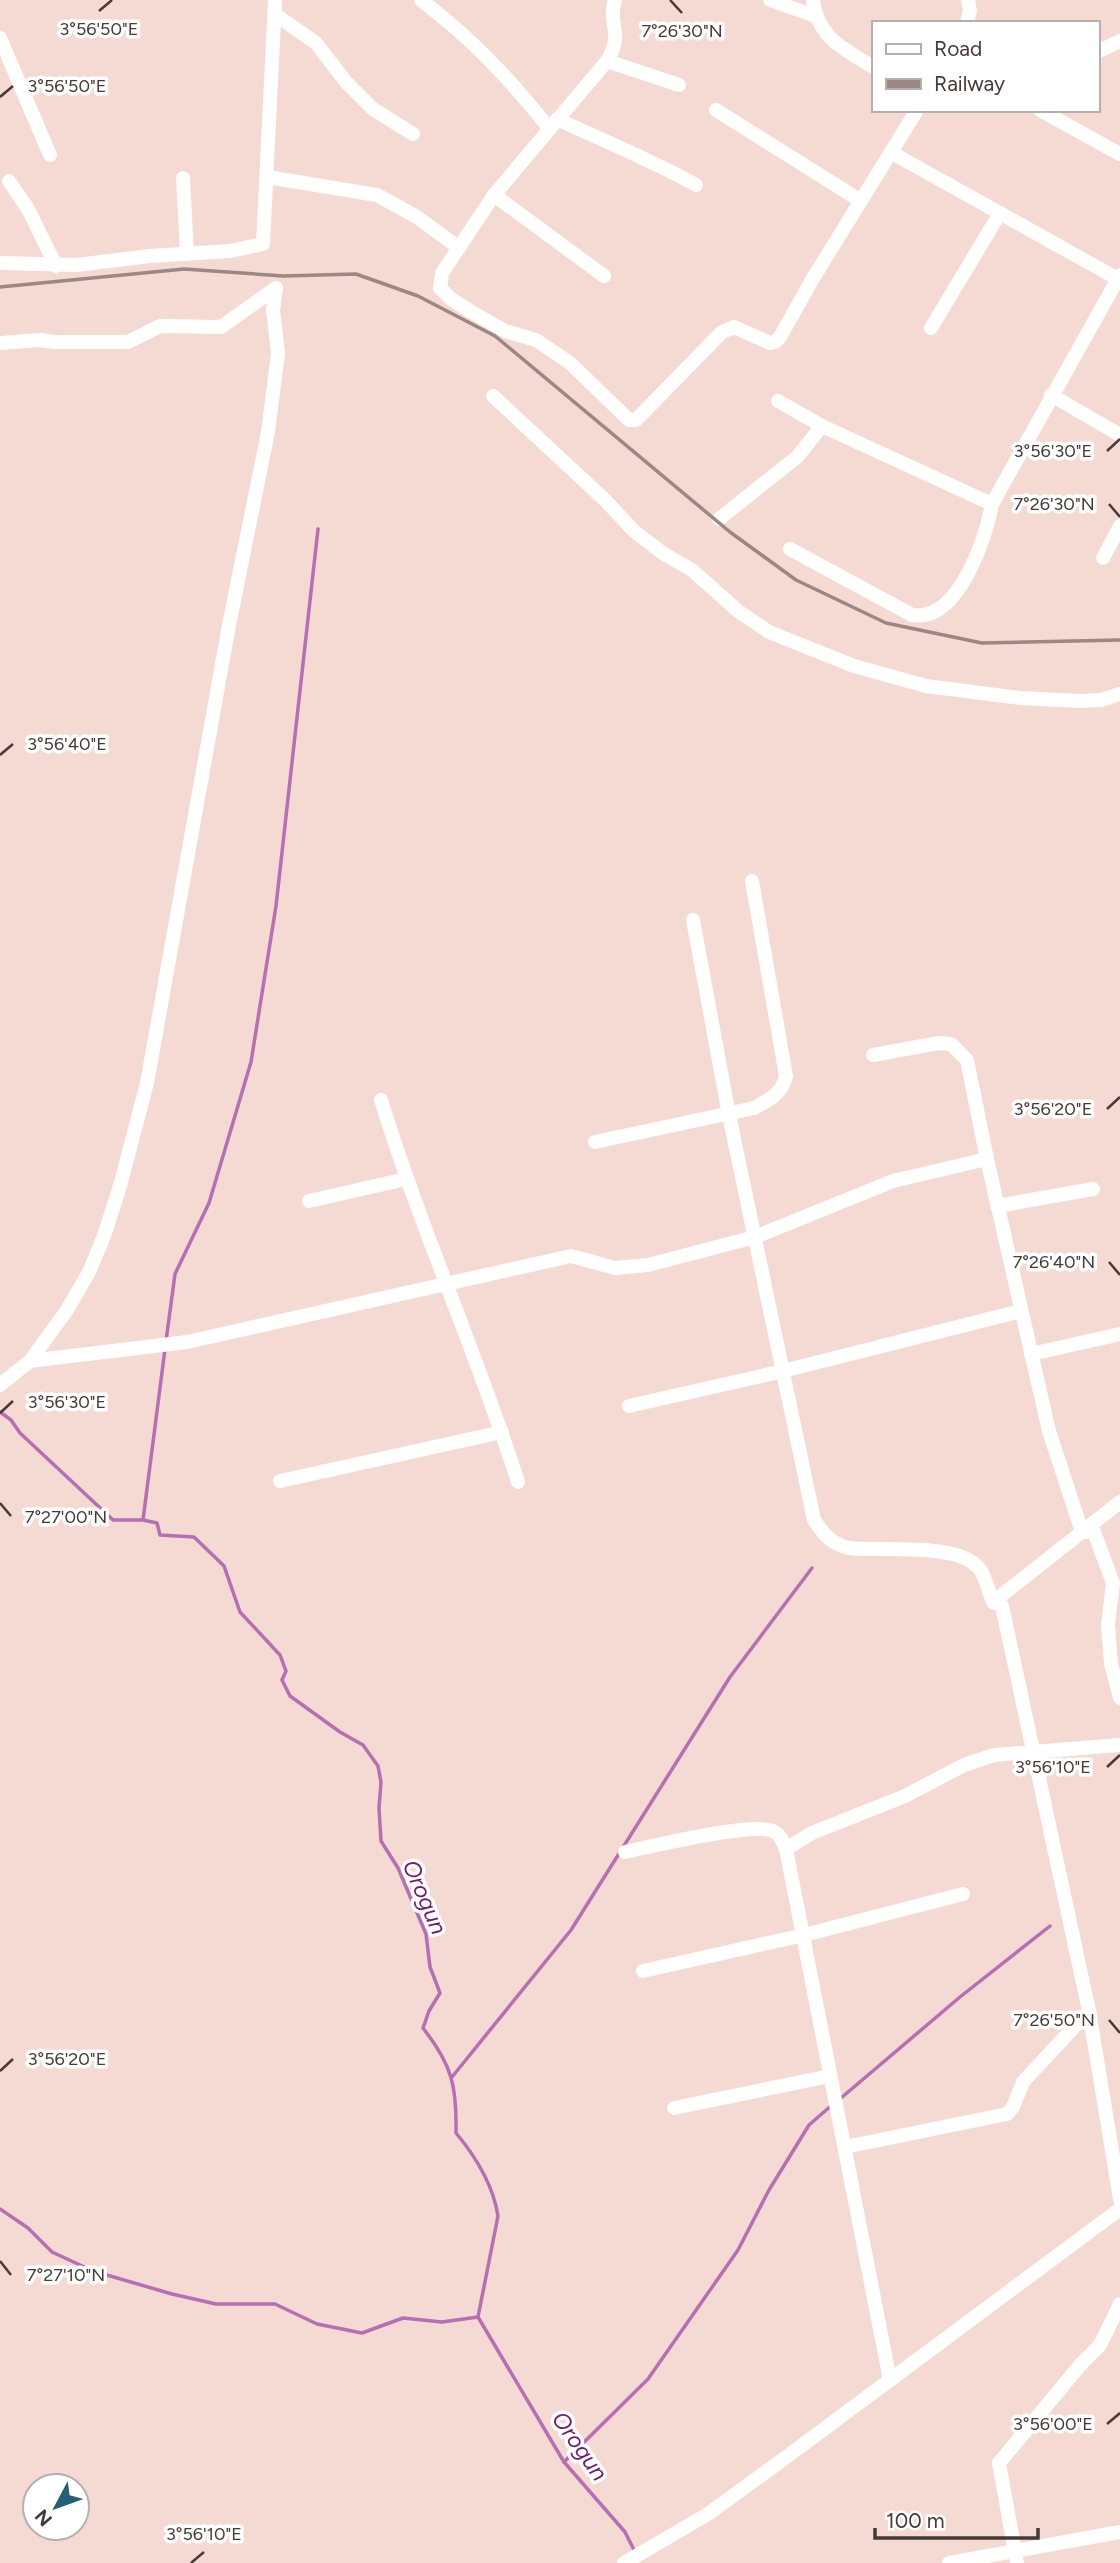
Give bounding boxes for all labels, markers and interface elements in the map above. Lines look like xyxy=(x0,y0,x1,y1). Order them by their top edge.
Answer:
text: 3°56'50"E xyxy=(60,18,138,40)
text: 7°26'30"N xyxy=(641,20,723,42)
legend xyxy=(872,21,1099,112)
text: Road xyxy=(934,36,982,61)
text: Railway xyxy=(934,71,1005,96)
text: 3°56'50"E xyxy=(28,75,106,97)
text: 3°56'30"E xyxy=(1014,440,1092,462)
text: 7°26'30"N xyxy=(1013,493,1095,515)
text: 3°56'40"E xyxy=(27,733,107,755)
text: 3°56'20"E xyxy=(1014,1098,1092,1120)
text: 7°26'40"N xyxy=(1013,1251,1095,1273)
text: 3°56'30"E xyxy=(28,1391,106,1413)
text: 7°27'00"N xyxy=(25,1506,107,1528)
text: 3°56'10"E xyxy=(1015,1756,1091,1778)
water label: Orogun xyxy=(397,1856,453,1939)
text: 7°26'50"N xyxy=(1013,2009,1095,2031)
text: 3°56'20"E xyxy=(28,2048,106,2070)
text: 7°27'10"N xyxy=(27,2264,105,2286)
water label: Orogun xyxy=(546,2406,614,2486)
text: 3°56'00"E xyxy=(1013,2413,1093,2435)
north arrow xyxy=(21,2472,91,2542)
scale bar xyxy=(875,2496,1038,2540)
text: N xyxy=(30,2505,57,2531)
text: 100 m xyxy=(886,2508,945,2533)
text: 3°56'10"E xyxy=(166,2523,242,2545)

